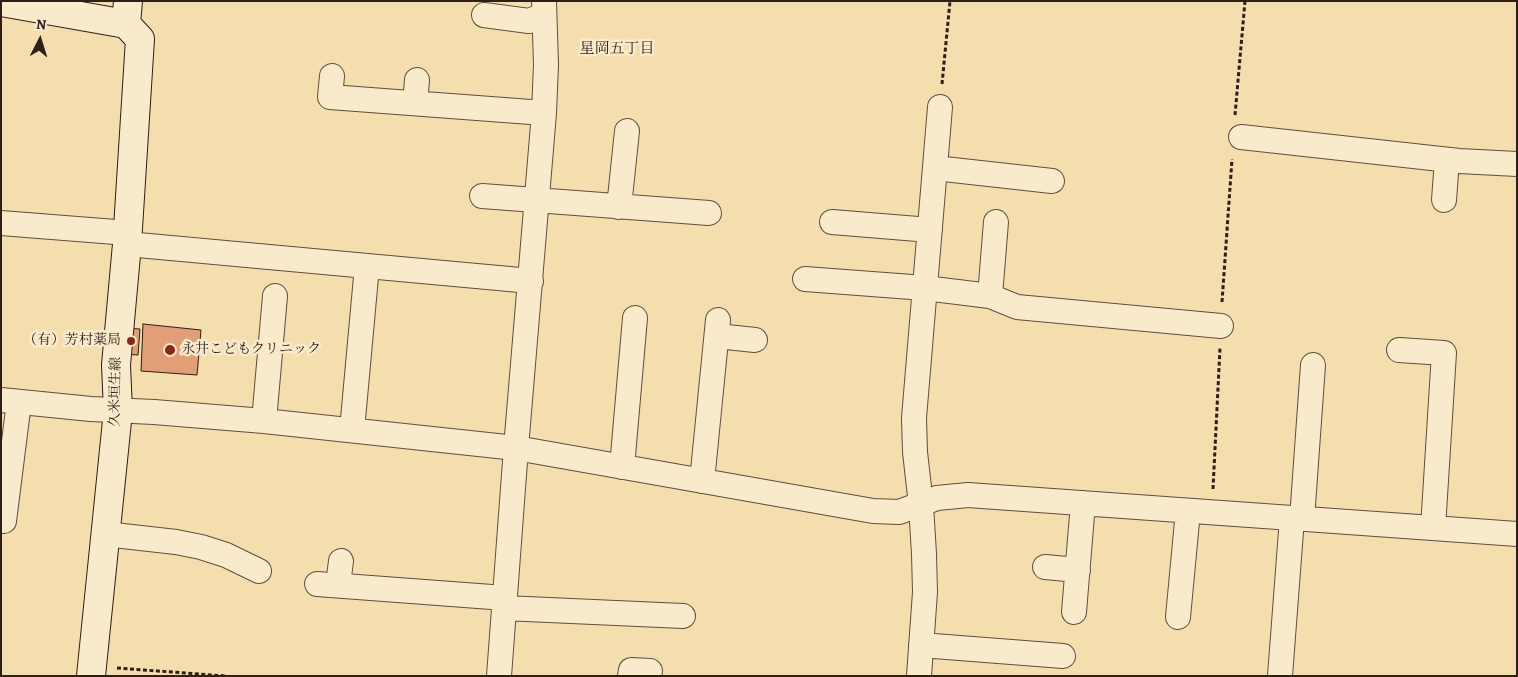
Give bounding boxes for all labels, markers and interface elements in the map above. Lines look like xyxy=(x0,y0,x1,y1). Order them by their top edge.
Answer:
north arrow xyxy=(15,15,65,65)
text: N xyxy=(35,15,47,34)
district label: 星岡五丁目 xyxy=(580,40,654,58)
place label: （有）芳村薬局 xyxy=(23,333,121,349)
marker: （有）芳村薬局 xyxy=(125,335,137,347)
place label: 永井こどもクリニック xyxy=(181,342,321,358)
marker: 永井こどもクリニック xyxy=(163,343,177,357)
street label: 久米垣生線 xyxy=(107,357,125,427)

